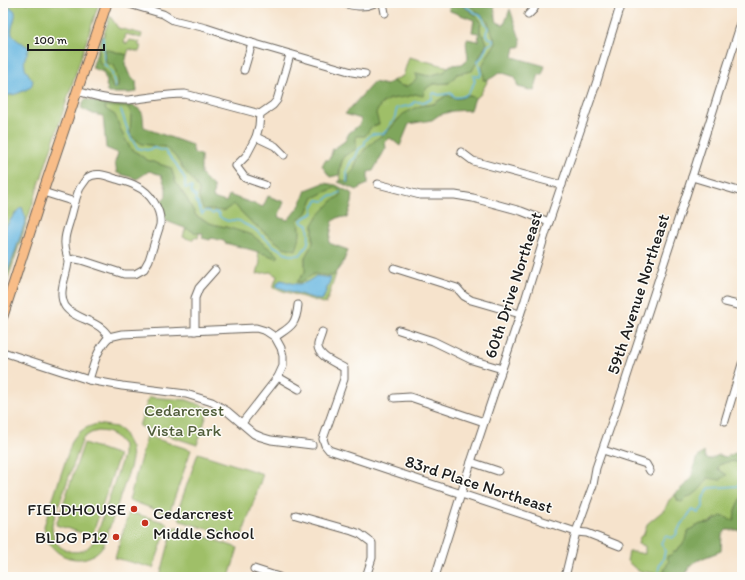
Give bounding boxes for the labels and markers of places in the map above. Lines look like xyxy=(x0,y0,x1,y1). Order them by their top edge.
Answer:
place label: FIELDHOUSE xyxy=(27,499,126,519)
place label: Cedarcrest Middle School xyxy=(153,503,254,543)
marker: FIELDHOUSE xyxy=(129,504,139,514)
marker: Cedarcrest Middle School xyxy=(140,518,150,528)
place label: BLDG P12 xyxy=(35,527,108,547)
marker: BLDG P12 xyxy=(111,532,121,542)

